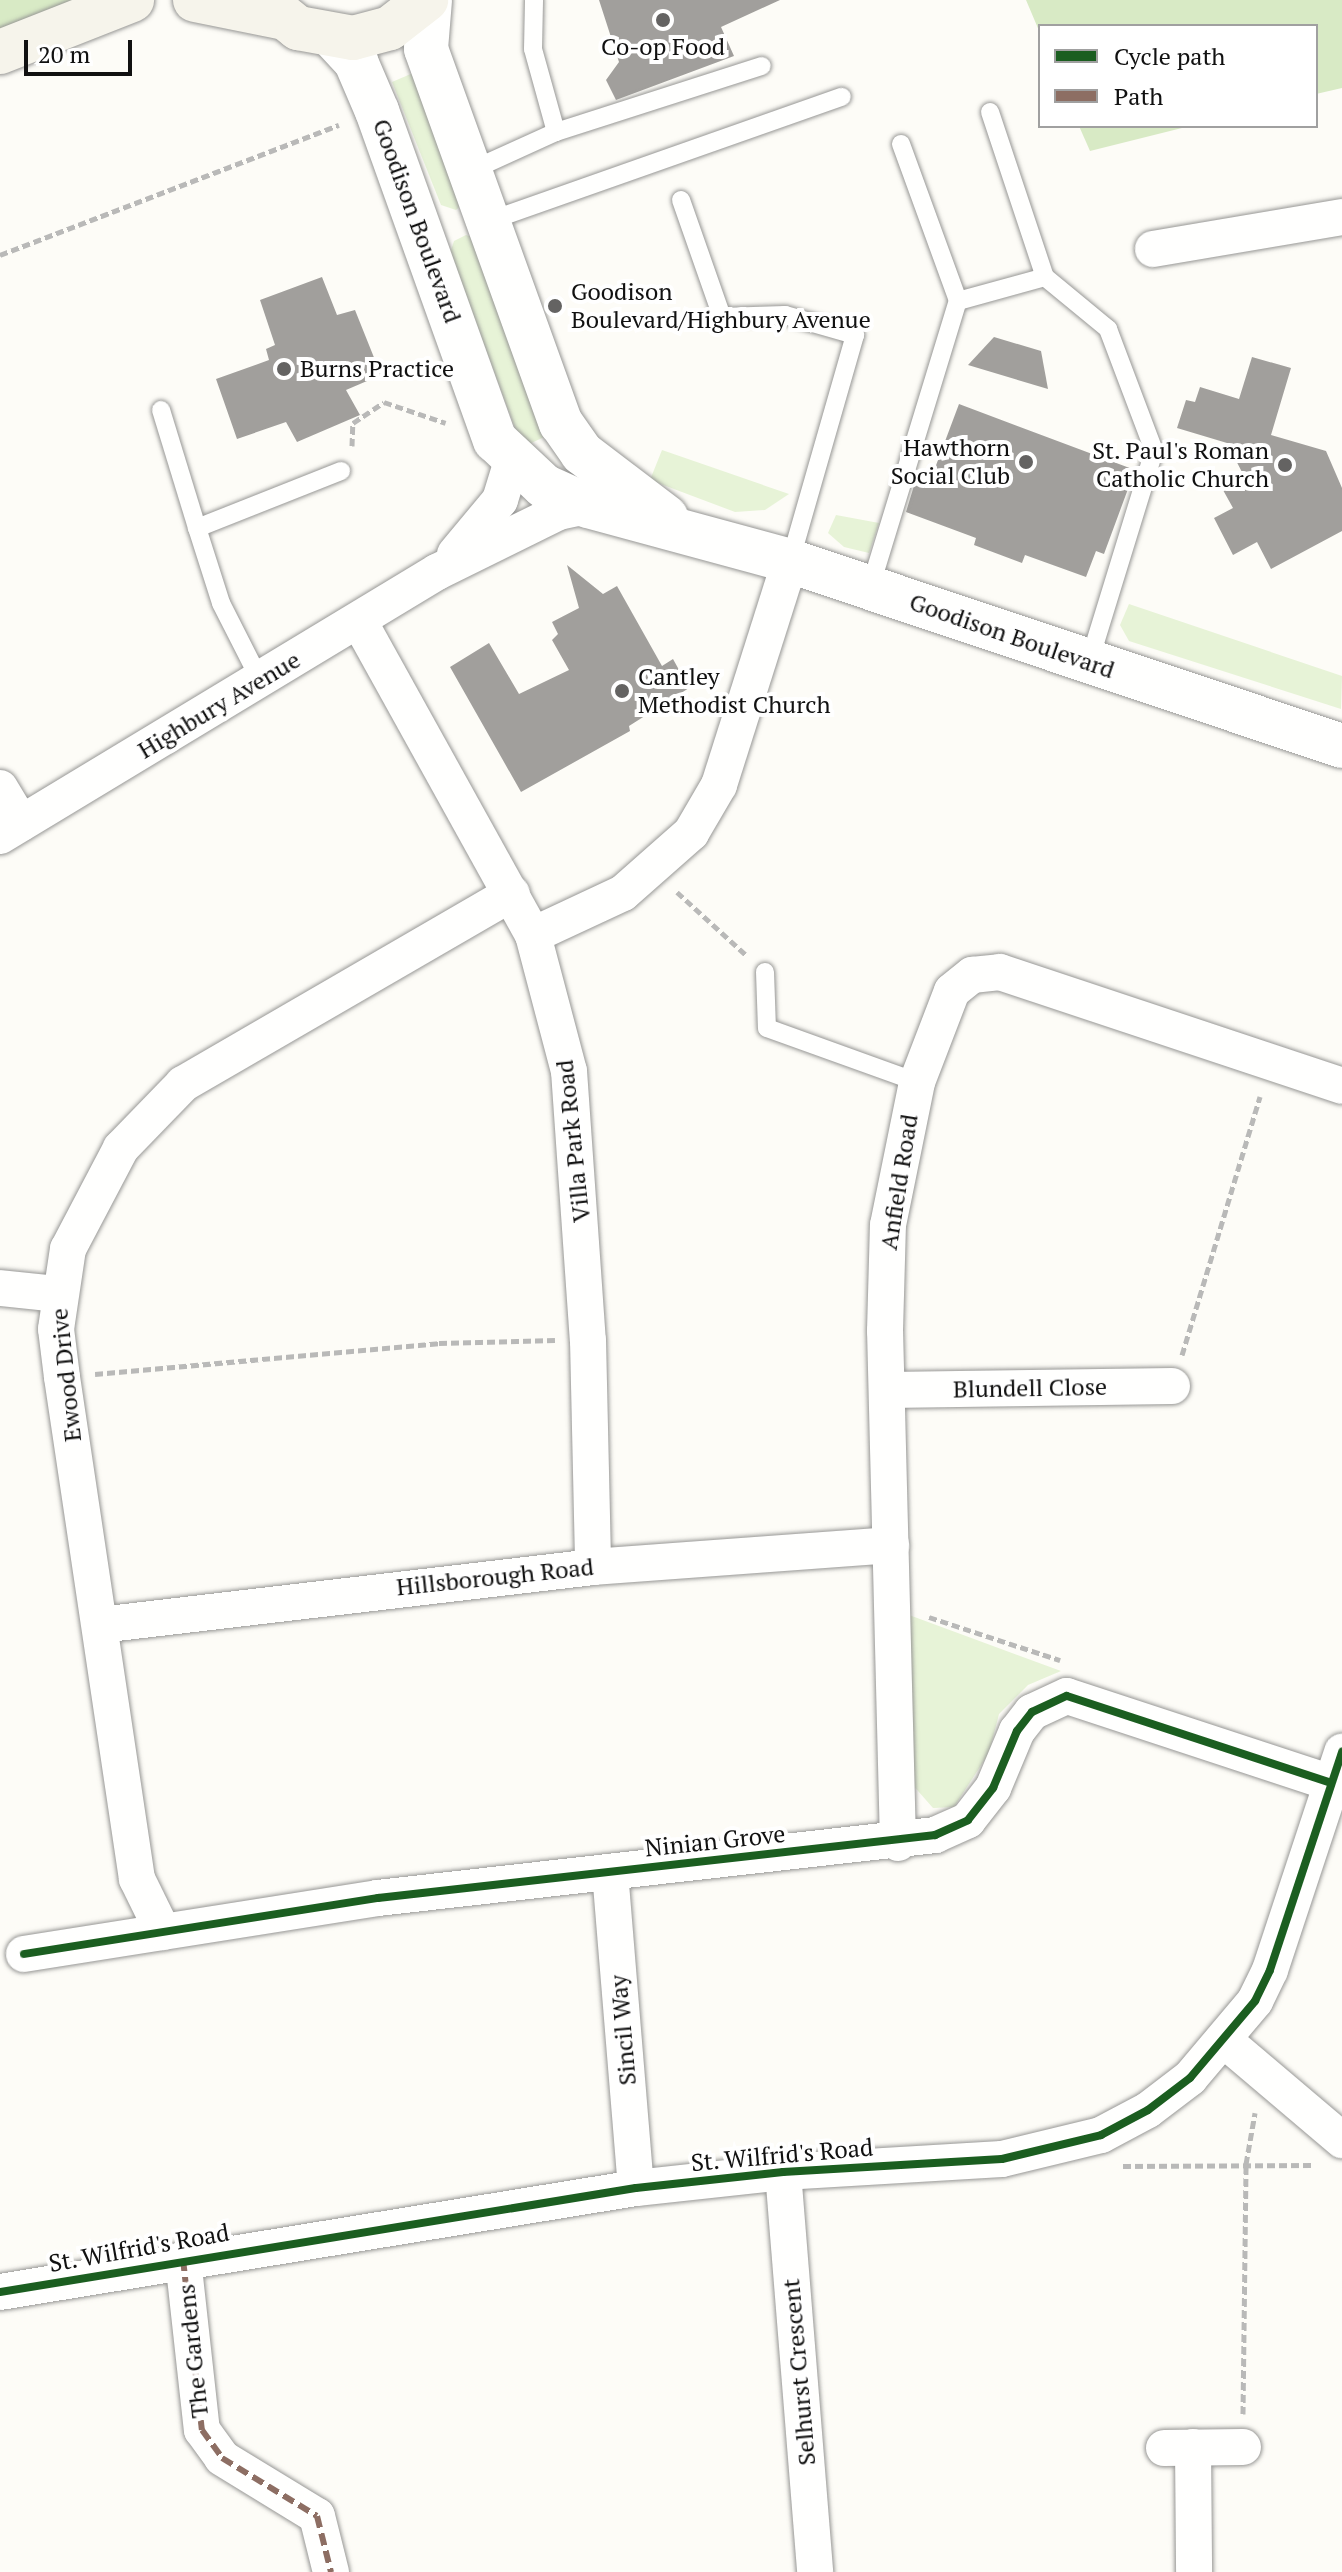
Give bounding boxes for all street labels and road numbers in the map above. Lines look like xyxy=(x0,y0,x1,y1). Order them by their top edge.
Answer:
street label: Goodison Boulevard xyxy=(367,115,467,327)
street label: Goodison Boulevard xyxy=(906,587,1118,685)
street label: Highbury Avenue xyxy=(133,645,305,765)
street label: Villa Park Road xyxy=(550,1058,596,1224)
street label: Anfield Road xyxy=(874,1112,924,1252)
street label: Ewood Drive xyxy=(45,1307,87,1443)
street label: Blundell Close xyxy=(953,1372,1107,1404)
street label: Hillsborough Road xyxy=(395,1552,595,1602)
street label: Ninian Grove xyxy=(643,1819,787,1863)
street label: Sincil Way xyxy=(604,1974,642,2086)
street label: St. Wilfrid's Road xyxy=(689,2133,875,2177)
street label: St. Wilfrid's Road xyxy=(46,2218,232,2278)
street label: Selhurst Crescent xyxy=(776,2277,822,2467)
street label: The Gardens xyxy=(172,2282,214,2420)

